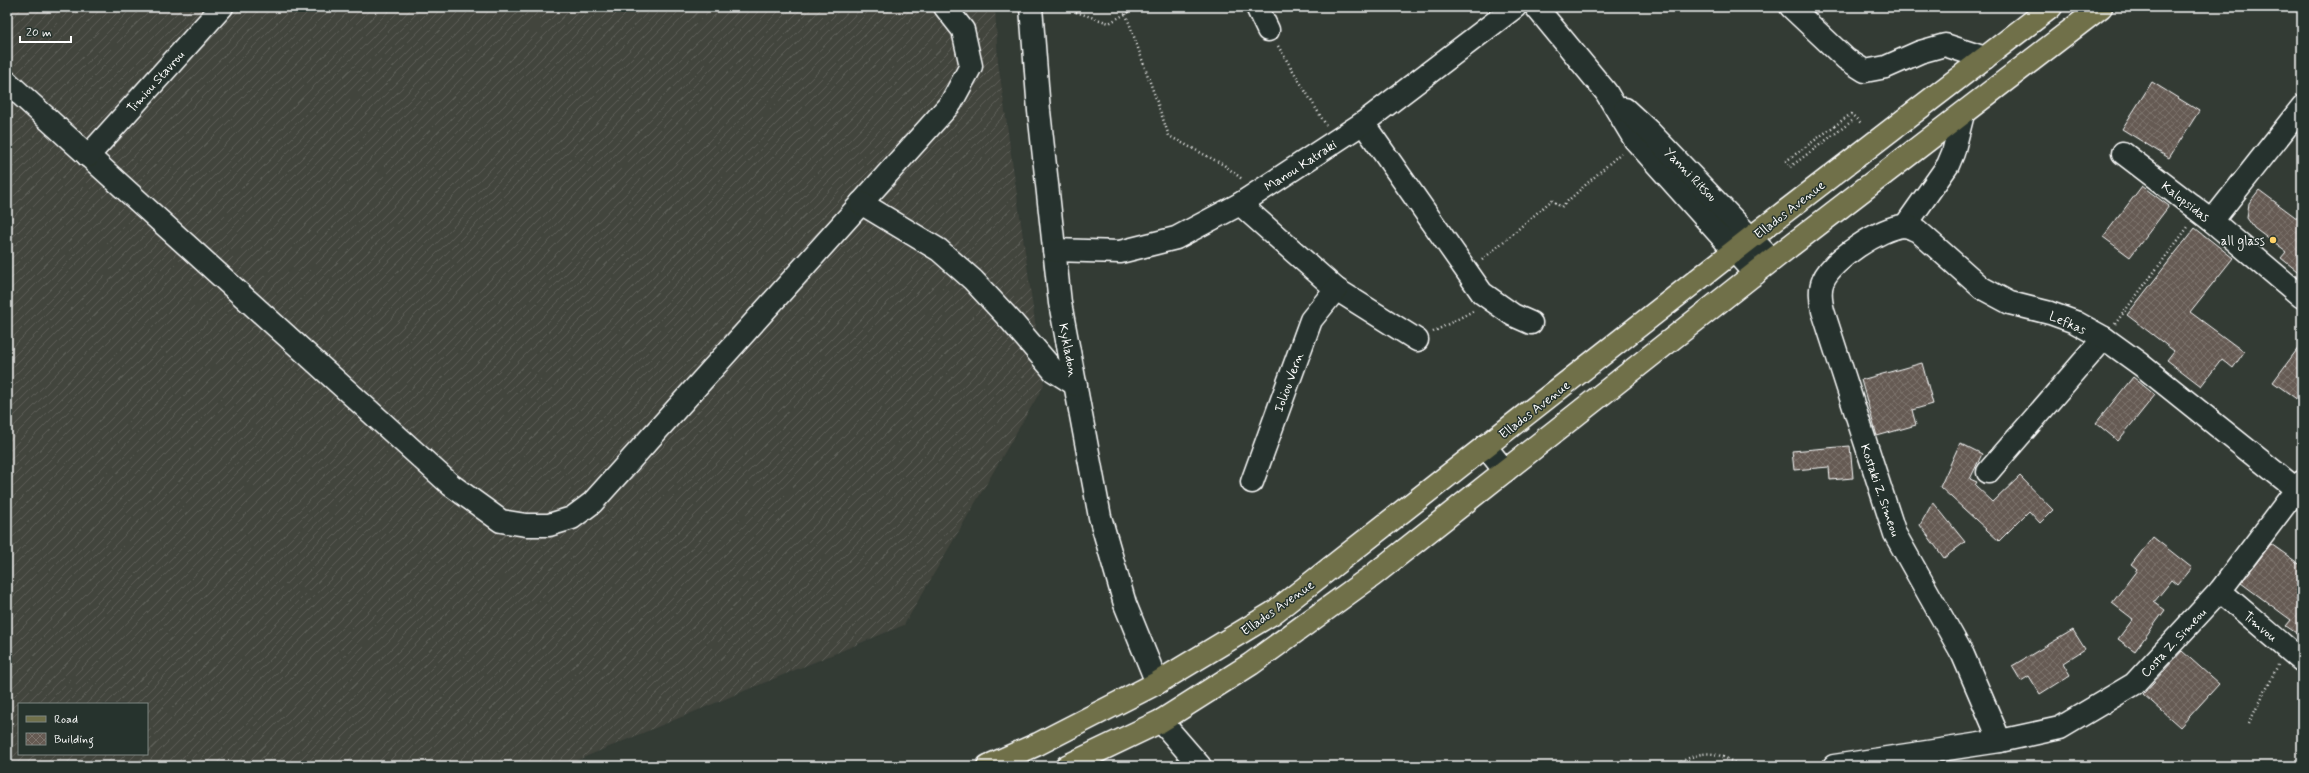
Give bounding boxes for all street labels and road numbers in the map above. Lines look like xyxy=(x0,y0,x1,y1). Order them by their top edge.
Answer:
street label: Timiou Stavrou xyxy=(123,47,189,117)
street label: Manou Katraki xyxy=(1261,137,1340,196)
street label: Yanni Ritsou xyxy=(1660,144,1720,206)
street label: Ellados Avenue xyxy=(1751,177,1829,243)
street label: Kalopsidas xyxy=(2157,178,2213,226)
street label: Lefkas xyxy=(2046,308,2089,339)
street label: Kykladon xyxy=(1054,322,1081,378)
street label: Ioliou Vern xyxy=(1271,350,1308,415)
street label: Ellados Avenue xyxy=(1496,377,1574,443)
street label: Kostaki Z. Simeou xyxy=(1856,442,1903,539)
street label: Ellados Avenue xyxy=(1238,577,1318,640)
street label: Costa Z. Simeou xyxy=(2138,605,2211,681)
street label: Timvou xyxy=(2240,608,2281,646)

